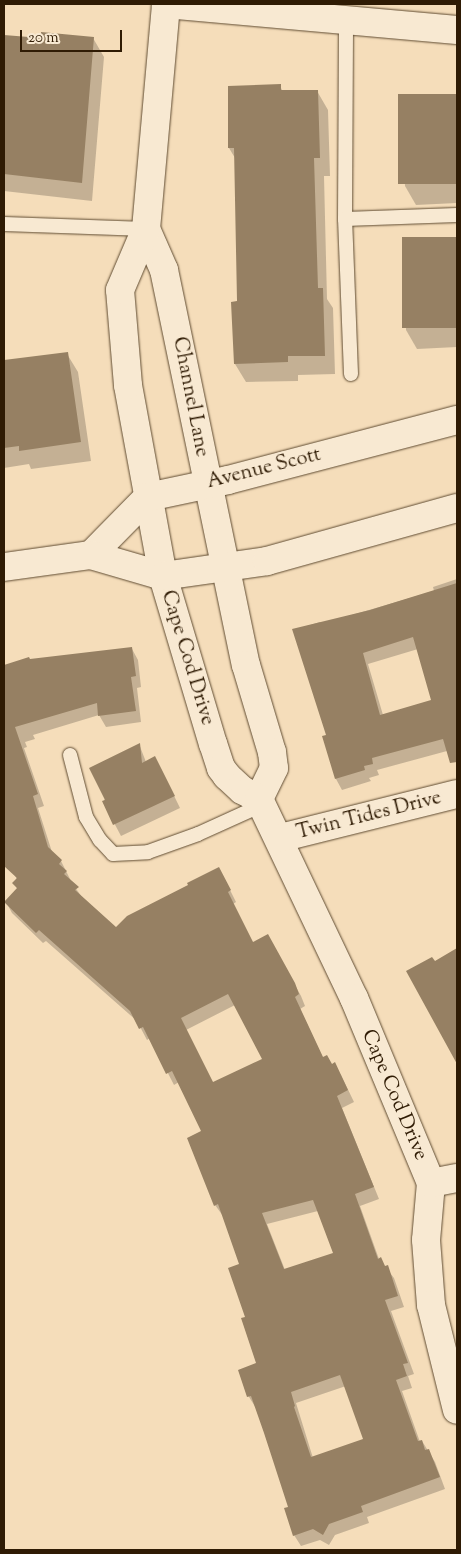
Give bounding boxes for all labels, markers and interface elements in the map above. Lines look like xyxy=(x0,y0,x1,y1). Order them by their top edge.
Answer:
scale bar xyxy=(22,20,125,52)
text: 20 m xyxy=(28,28,59,49)
street label: Channel Lane xyxy=(167,335,213,459)
street label: Avenue Scott xyxy=(205,443,323,495)
street label: Cape Cod Drive xyxy=(155,588,219,728)
street label: Twin Tides Drive xyxy=(294,786,444,846)
street label: Cape Cod Drive xyxy=(356,1026,432,1164)

